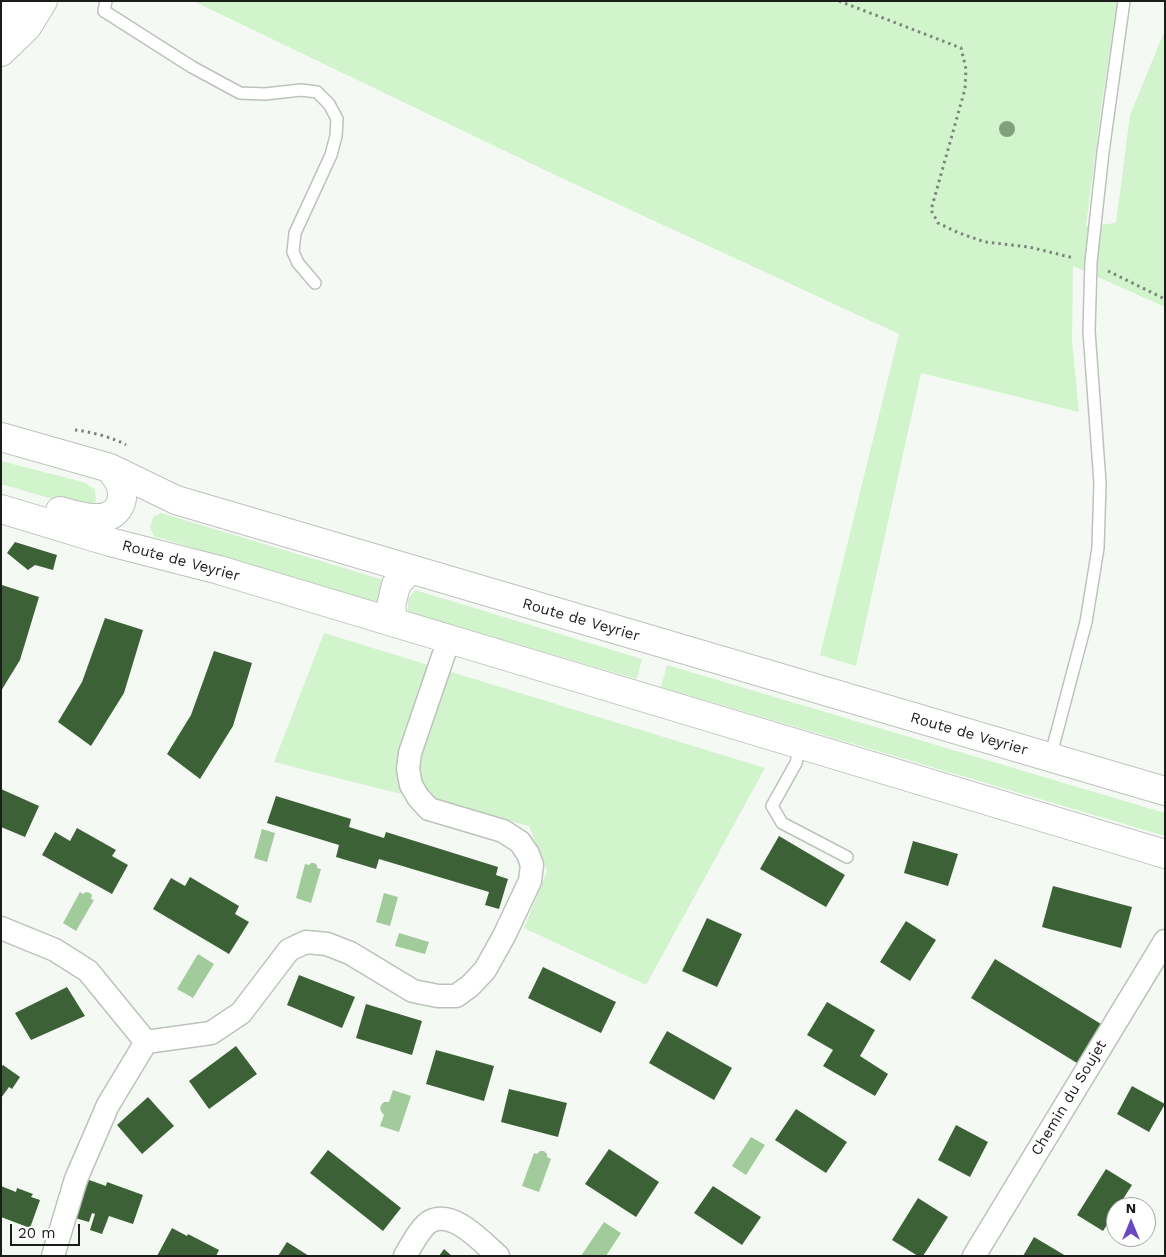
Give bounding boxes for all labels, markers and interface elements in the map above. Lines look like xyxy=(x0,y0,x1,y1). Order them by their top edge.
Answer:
street label: Route de Veyrier xyxy=(120,537,242,585)
street label: Route de Veyrier xyxy=(520,595,642,645)
street label: Route de Veyrier xyxy=(908,709,1030,759)
street label: Chemin du Soujet xyxy=(1027,1037,1111,1159)
north arrow xyxy=(1106,1197,1156,1247)
text: N xyxy=(1126,1200,1136,1216)
scale bar xyxy=(12,1214,82,1246)
text: 20 m xyxy=(18,1224,56,1242)

